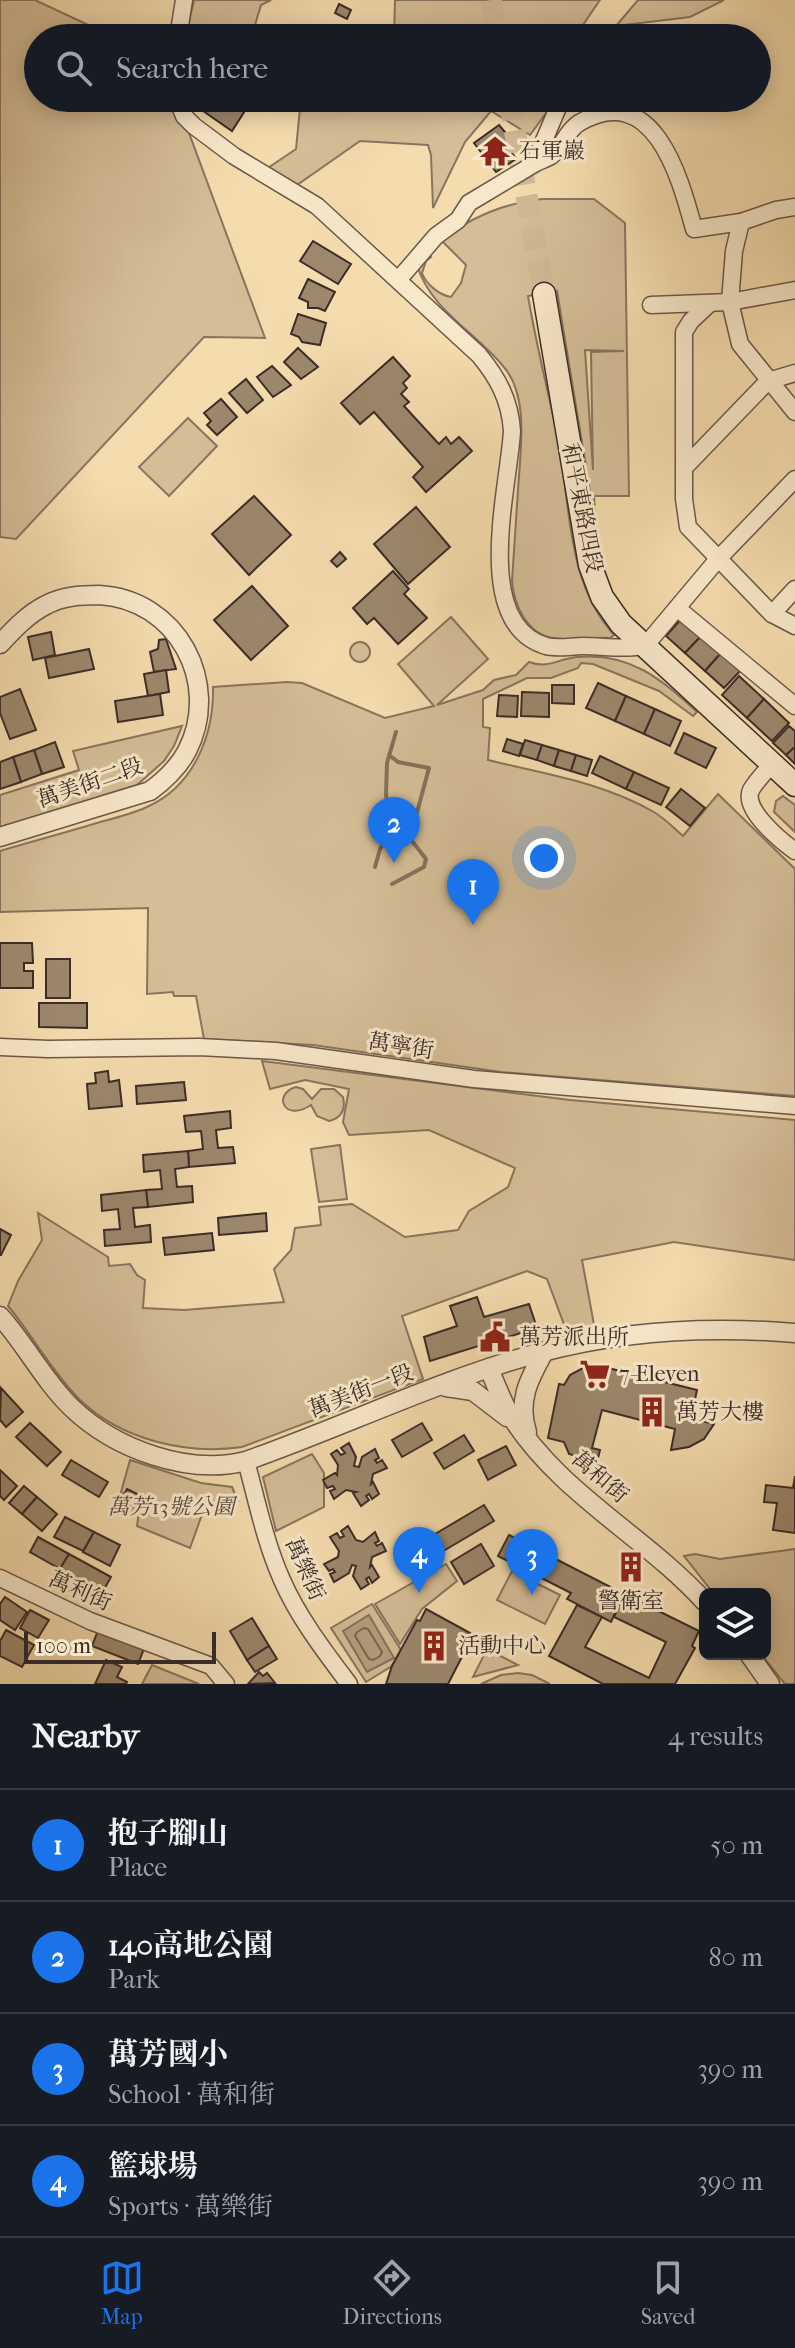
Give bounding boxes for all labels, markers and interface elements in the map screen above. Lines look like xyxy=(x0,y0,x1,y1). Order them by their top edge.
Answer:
search box xyxy=(24,24,771,112)
icon: search xyxy=(52,46,96,90)
text: Search here xyxy=(116,51,268,86)
temple icon: 石軍巖 xyxy=(478,134,512,168)
place label: 石軍巖 xyxy=(519,138,585,164)
street label: 和平東路四段 xyxy=(557,441,607,575)
street label: 萬美街二段 xyxy=(34,753,146,813)
pin: 2 xyxy=(368,797,420,863)
your location xyxy=(524,838,564,878)
pin: 1 xyxy=(447,859,499,925)
street label: 萬寧街 xyxy=(366,1028,436,1064)
public building icon: 萬芳派出所 xyxy=(478,1320,512,1354)
place label: 萬芳派出所 xyxy=(519,1324,629,1350)
supermarket icon: 7-Eleven xyxy=(578,1357,612,1391)
street label: 萬美街一段 xyxy=(305,1359,417,1423)
place label: 7-Eleven xyxy=(619,1361,700,1387)
building icon: 萬芳大樓 xyxy=(635,1395,669,1429)
place label: 萬芳大樓 xyxy=(676,1399,764,1425)
street label: 萬和街 xyxy=(567,1446,633,1508)
park label: 萬芳13號公園 xyxy=(107,1494,238,1520)
pin: 4 xyxy=(393,1527,445,1593)
pin: 3 xyxy=(506,1529,558,1595)
street label: 萬樂街 xyxy=(280,1534,330,1604)
building icon: 警衛室 xyxy=(614,1550,648,1584)
street label: 萬利街 xyxy=(45,1566,115,1616)
place label: 警衛室 xyxy=(598,1588,664,1614)
map controls xyxy=(699,1588,771,1660)
button: layers xyxy=(699,1588,771,1660)
scale bar xyxy=(24,1628,216,1664)
building icon: 活動中心 xyxy=(417,1629,451,1663)
text: 100 m xyxy=(36,1633,91,1659)
place label: 活動中心 xyxy=(458,1633,546,1659)
text: Nearby xyxy=(32,1716,139,1756)
text: 4 results xyxy=(668,1721,763,1752)
text: 抱子腳山 xyxy=(108,1816,228,1851)
text: 1 xyxy=(53,1830,63,1861)
text: 50 m xyxy=(710,1830,763,1861)
text: Place xyxy=(108,1852,167,1883)
text: 140高地公園 xyxy=(108,1928,273,1963)
text: 2 xyxy=(51,1942,65,1973)
text: 80 m xyxy=(708,1942,763,1973)
text: Park xyxy=(108,1964,160,1995)
text: 萬芳國小 xyxy=(108,2037,228,2072)
text: 3 xyxy=(53,2054,63,2085)
text: 390 m xyxy=(697,2054,763,2085)
text: School · 萬和街 xyxy=(108,2079,275,2110)
text: 籃球場 xyxy=(108,2149,198,2184)
text: 4 xyxy=(50,2166,66,2197)
text: 390 m xyxy=(697,2166,763,2197)
text: Sports · 萬樂街 xyxy=(108,2191,273,2222)
tab: Map xyxy=(100,2256,144,2330)
tab: Directions xyxy=(343,2256,442,2330)
tab: Saved xyxy=(641,2256,695,2330)

